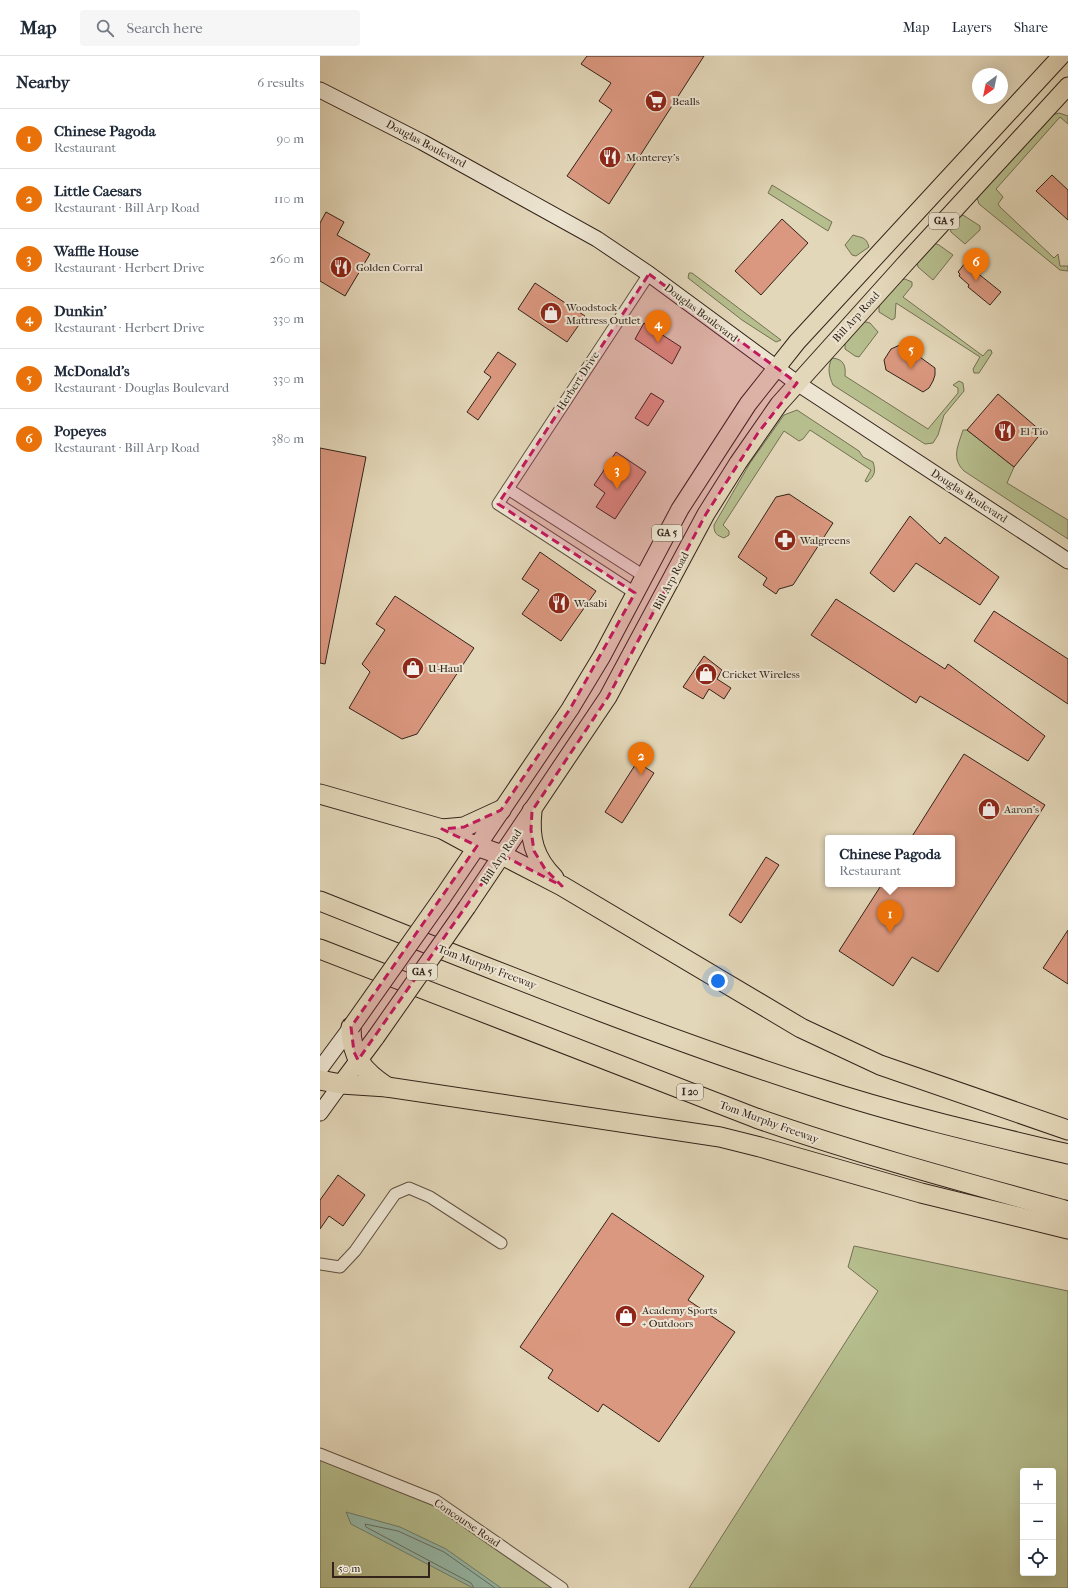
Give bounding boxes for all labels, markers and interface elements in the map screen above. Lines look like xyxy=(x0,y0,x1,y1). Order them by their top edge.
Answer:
search box xyxy=(80,10,360,46)
text: Map xyxy=(20,17,56,39)
icon: search xyxy=(94,17,116,39)
text: Search here xyxy=(126,19,203,37)
text: Map xyxy=(903,19,930,36)
text: Layers xyxy=(952,19,992,36)
text: Share xyxy=(1014,19,1048,36)
north arrow xyxy=(972,68,1008,104)
text: Nearby xyxy=(16,72,70,92)
text: 6 results xyxy=(257,75,304,90)
supermarket icon: Bealls xyxy=(643,88,669,114)
place label: Bealls xyxy=(672,95,700,108)
street label: Douglas Boulevard xyxy=(384,117,469,171)
text: Chinese Pagoda xyxy=(54,122,156,140)
text: 1 xyxy=(27,131,31,146)
text: 90 m xyxy=(276,131,304,146)
text: Restaurant xyxy=(54,140,116,155)
restaurant icon: Monterey's xyxy=(597,144,623,170)
place label: Monterey's xyxy=(626,151,679,164)
text: Little Caesars xyxy=(54,182,142,200)
text: 2 xyxy=(26,191,32,206)
text: 110 m xyxy=(274,191,304,206)
text: Restaurant · Bill Arp Road xyxy=(54,200,200,215)
road number: GA 5 xyxy=(929,213,959,229)
text: Waffle House xyxy=(54,242,139,260)
pin: 6 xyxy=(963,248,989,281)
text: 3 xyxy=(26,251,32,266)
text: 260 m xyxy=(270,251,304,266)
restaurant icon: Golden Corral xyxy=(328,254,354,280)
text: Restaurant · Herbert Drive xyxy=(54,260,204,275)
place label: Golden Corral xyxy=(356,261,423,274)
street label: Douglas Boulevard xyxy=(662,281,741,345)
street label: Bill Arp Road xyxy=(830,288,883,345)
shop icon: Woodstock Mattress Outlet xyxy=(538,300,564,326)
place label: Woodstock Mattress Outlet xyxy=(565,301,641,327)
text: Dunkin' xyxy=(54,302,107,320)
pin: 4 xyxy=(645,310,671,343)
text: 4 xyxy=(25,311,33,326)
text: 330 m xyxy=(273,311,304,326)
text: Restaurant · Herbert Drive xyxy=(54,320,204,335)
pin: 5 xyxy=(898,336,924,369)
street label: Herbert Drive xyxy=(554,349,602,413)
text: McDonald's xyxy=(54,362,130,380)
text: 5 xyxy=(26,371,32,386)
text: 330 m xyxy=(273,371,304,386)
text: Restaurant · Douglas Boulevard xyxy=(54,380,229,395)
restaurant icon: El Tio xyxy=(992,418,1018,444)
text: Popeyes xyxy=(54,422,106,440)
place label: El Tio xyxy=(1020,425,1048,438)
text: 6 xyxy=(25,431,33,446)
text: 380 m xyxy=(271,431,304,446)
text: Restaurant · Bill Arp Road xyxy=(54,440,200,455)
pin: 3 xyxy=(604,456,630,489)
street label: Douglas Boulevard xyxy=(928,466,1011,526)
road number: GA 5 xyxy=(652,525,682,541)
pharmacy icon: Walgreens xyxy=(772,527,798,553)
place label: Walgreens xyxy=(799,534,850,547)
street label: Bill Arp Road xyxy=(650,549,692,612)
restaurant icon: Wasabi xyxy=(546,590,572,616)
place label: Wasabi xyxy=(573,597,608,610)
shop icon: U-Haul xyxy=(400,655,426,681)
shop icon: Cricket Wireless xyxy=(693,661,719,687)
place label: U-Haul xyxy=(428,662,462,675)
place label: Cricket Wireless xyxy=(722,668,800,681)
pin: 2 xyxy=(628,742,654,775)
shop icon: Aaron's xyxy=(976,796,1002,822)
place label: Aaron's xyxy=(1003,803,1039,816)
street label: Bill Arp Road xyxy=(478,826,525,887)
popup xyxy=(825,835,955,887)
text: Chinese Pagoda xyxy=(839,845,941,863)
text: Restaurant xyxy=(839,863,901,878)
pin: 1 xyxy=(877,900,903,933)
street label: Tom Murphy Freeway xyxy=(436,942,539,992)
road number: GA 5 xyxy=(407,964,437,980)
your location xyxy=(708,971,728,991)
road number: I 20 xyxy=(677,1084,703,1100)
street label: Tom Murphy Freeway xyxy=(718,1098,821,1146)
shop icon: Academy Sports + Outdoors xyxy=(613,1303,639,1329)
place label: Academy Sports + Outdoors xyxy=(641,1304,717,1330)
map controls xyxy=(1020,1468,1056,1576)
button: + xyxy=(1020,1468,1056,1504)
street label: Concourse Road xyxy=(432,1496,503,1550)
button: − xyxy=(1020,1504,1056,1540)
button: locate xyxy=(1020,1540,1056,1576)
scale bar xyxy=(332,1560,430,1579)
text: 50 m xyxy=(338,1562,360,1575)

